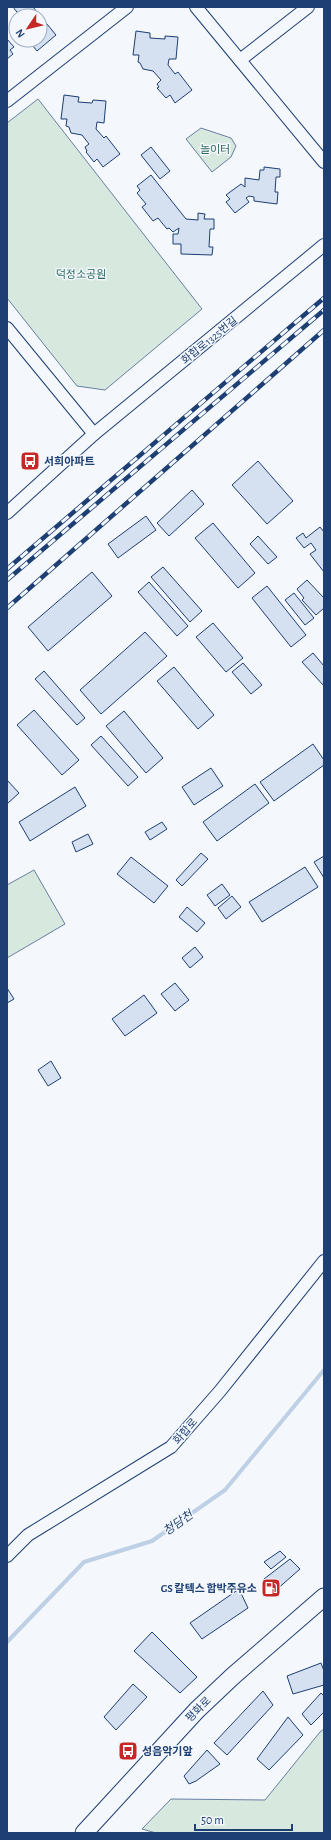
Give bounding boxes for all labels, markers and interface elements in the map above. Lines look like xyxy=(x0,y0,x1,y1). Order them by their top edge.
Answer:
north arrow xyxy=(8,8,48,48)
text: N xyxy=(14,27,27,40)
park label: 놀이터 xyxy=(200,144,230,155)
park label: 덕정소공원 xyxy=(56,269,106,280)
street label: 화합로1325번길 xyxy=(179,315,239,366)
bus stop icon: 서희아파트 xyxy=(19,450,41,472)
place label: 서희아파트 xyxy=(44,456,95,467)
street label: 화합로 xyxy=(171,1416,199,1446)
water label: 청담천 xyxy=(161,1507,197,1537)
fuel station icon: GS 칼텍스 함박주유소 xyxy=(260,1577,282,1599)
place label: GS 칼텍스 함박주유소 xyxy=(161,1582,257,1594)
street label: 평화로 xyxy=(184,1695,213,1724)
bus stop icon: 성음악기앞 xyxy=(117,1740,139,1762)
place label: 성음악기앞 xyxy=(142,1746,193,1757)
scale bar xyxy=(195,1806,292,1832)
text: 50 m xyxy=(201,1814,224,1826)

